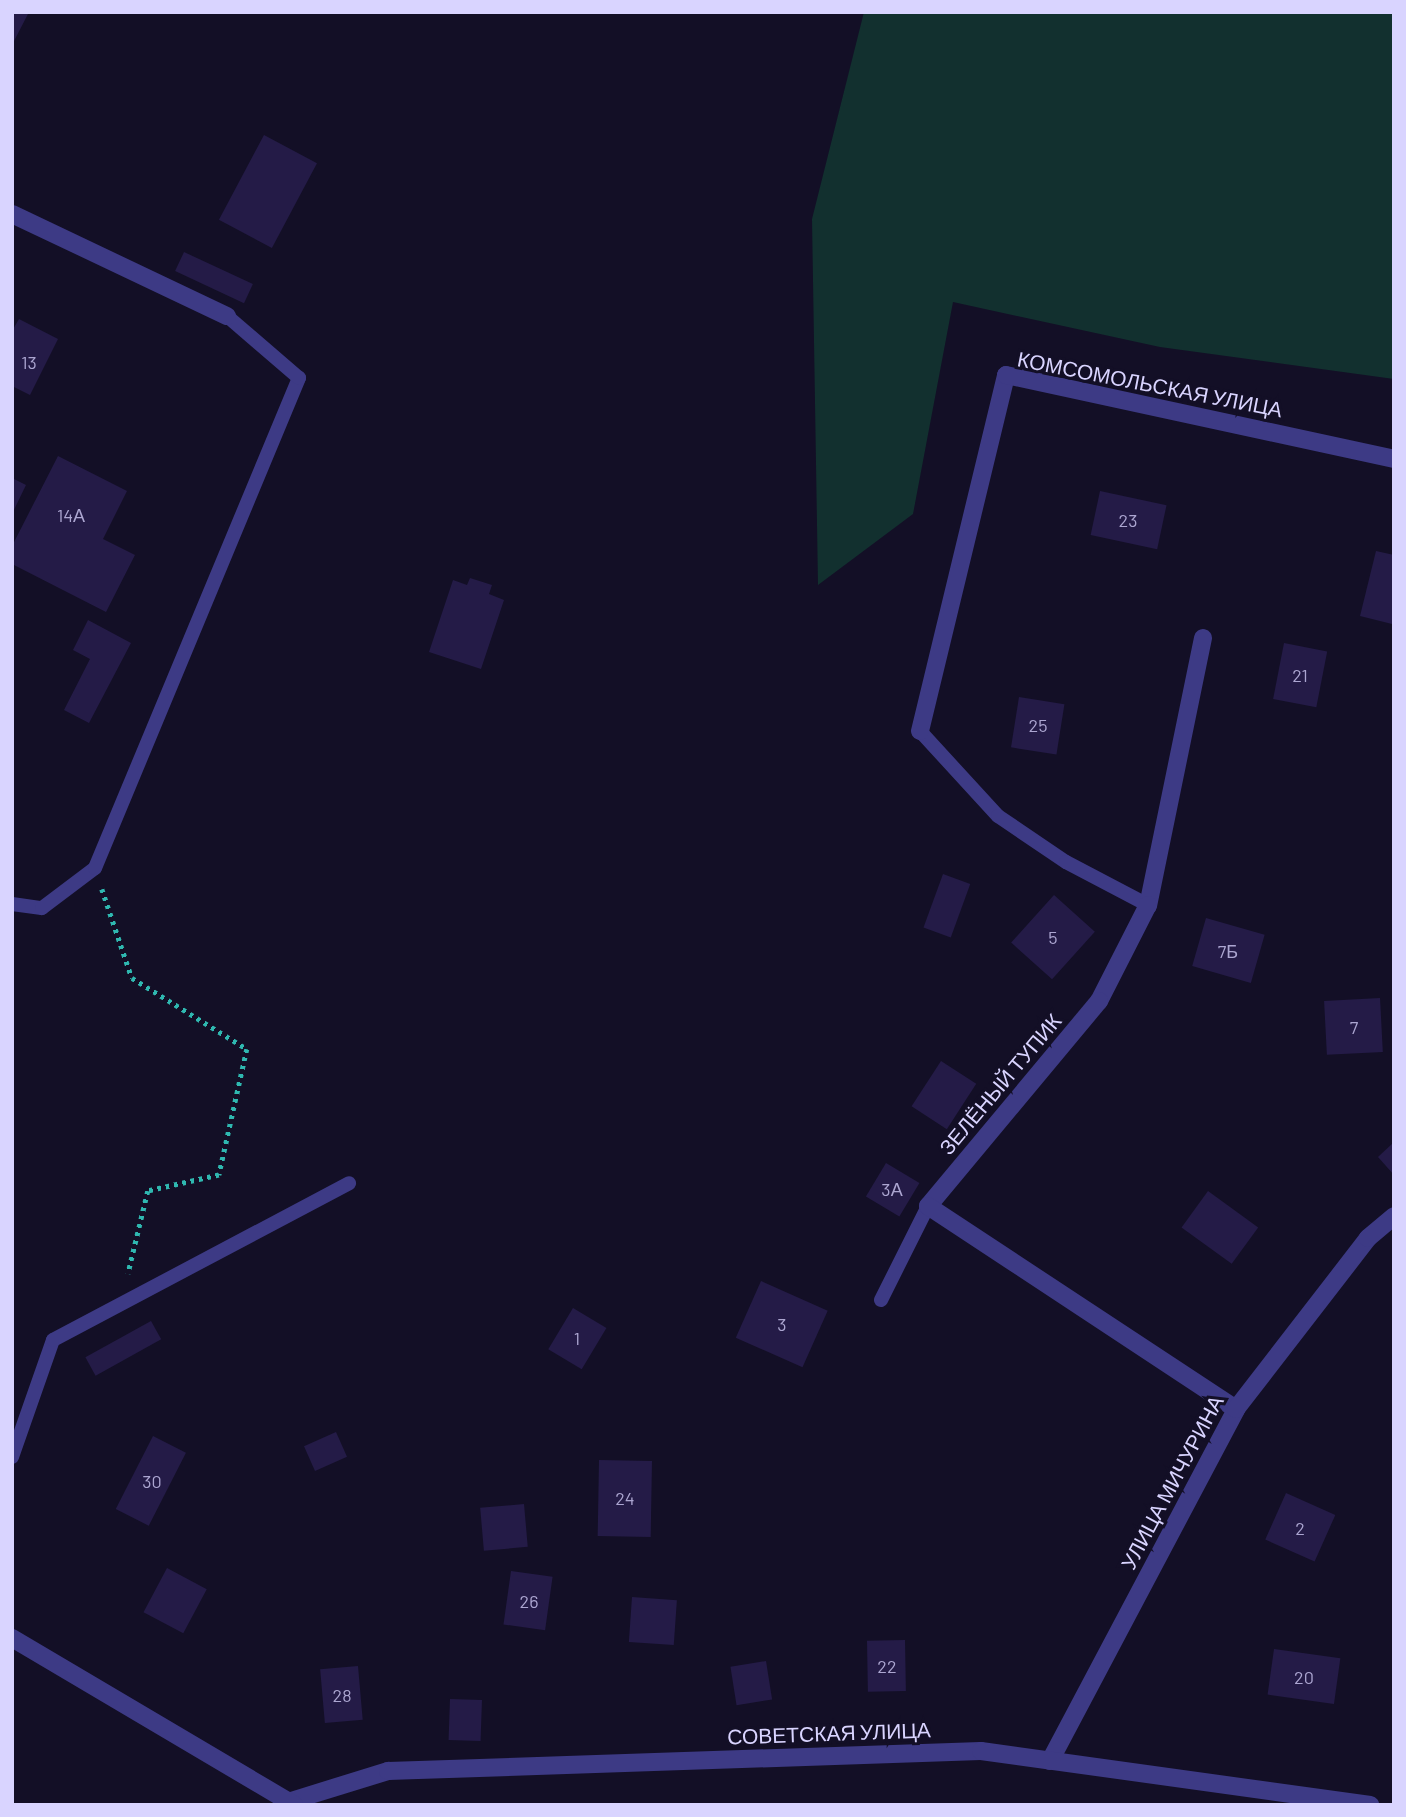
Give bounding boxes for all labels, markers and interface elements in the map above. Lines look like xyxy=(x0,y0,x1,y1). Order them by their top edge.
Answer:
street label: КОМСОМОЛЬСКАЯ УЛИЦА xyxy=(1015,346,1285,422)
house number: 13 xyxy=(21,351,37,373)
house number: 14А xyxy=(57,504,85,526)
house number: 23 xyxy=(1119,509,1137,531)
house number: 21 xyxy=(1292,664,1308,686)
house number: 25 xyxy=(1029,714,1047,736)
house number: 5 xyxy=(1048,926,1058,948)
house number: 7Б xyxy=(1218,940,1238,962)
street label: ЗЕЛЁНЫЙ ТУПИК xyxy=(934,1008,1066,1160)
house number: 7 xyxy=(1350,1016,1358,1038)
house number: 3А xyxy=(881,1178,903,1200)
house number: 3 xyxy=(777,1313,787,1335)
house number: 1 xyxy=(574,1327,580,1349)
street label: УЛИЦА МИЧУРИНА xyxy=(1115,1391,1229,1573)
house number: 30 xyxy=(142,1470,162,1492)
house number: 24 xyxy=(615,1487,635,1509)
house number: 2 xyxy=(1295,1517,1305,1539)
house number: 26 xyxy=(520,1590,538,1612)
house number: 22 xyxy=(877,1655,897,1677)
house number: 20 xyxy=(1294,1666,1314,1688)
house number: 28 xyxy=(332,1684,352,1706)
street label: СОВЕТСКАЯ УЛИЦА xyxy=(727,1717,931,1749)

